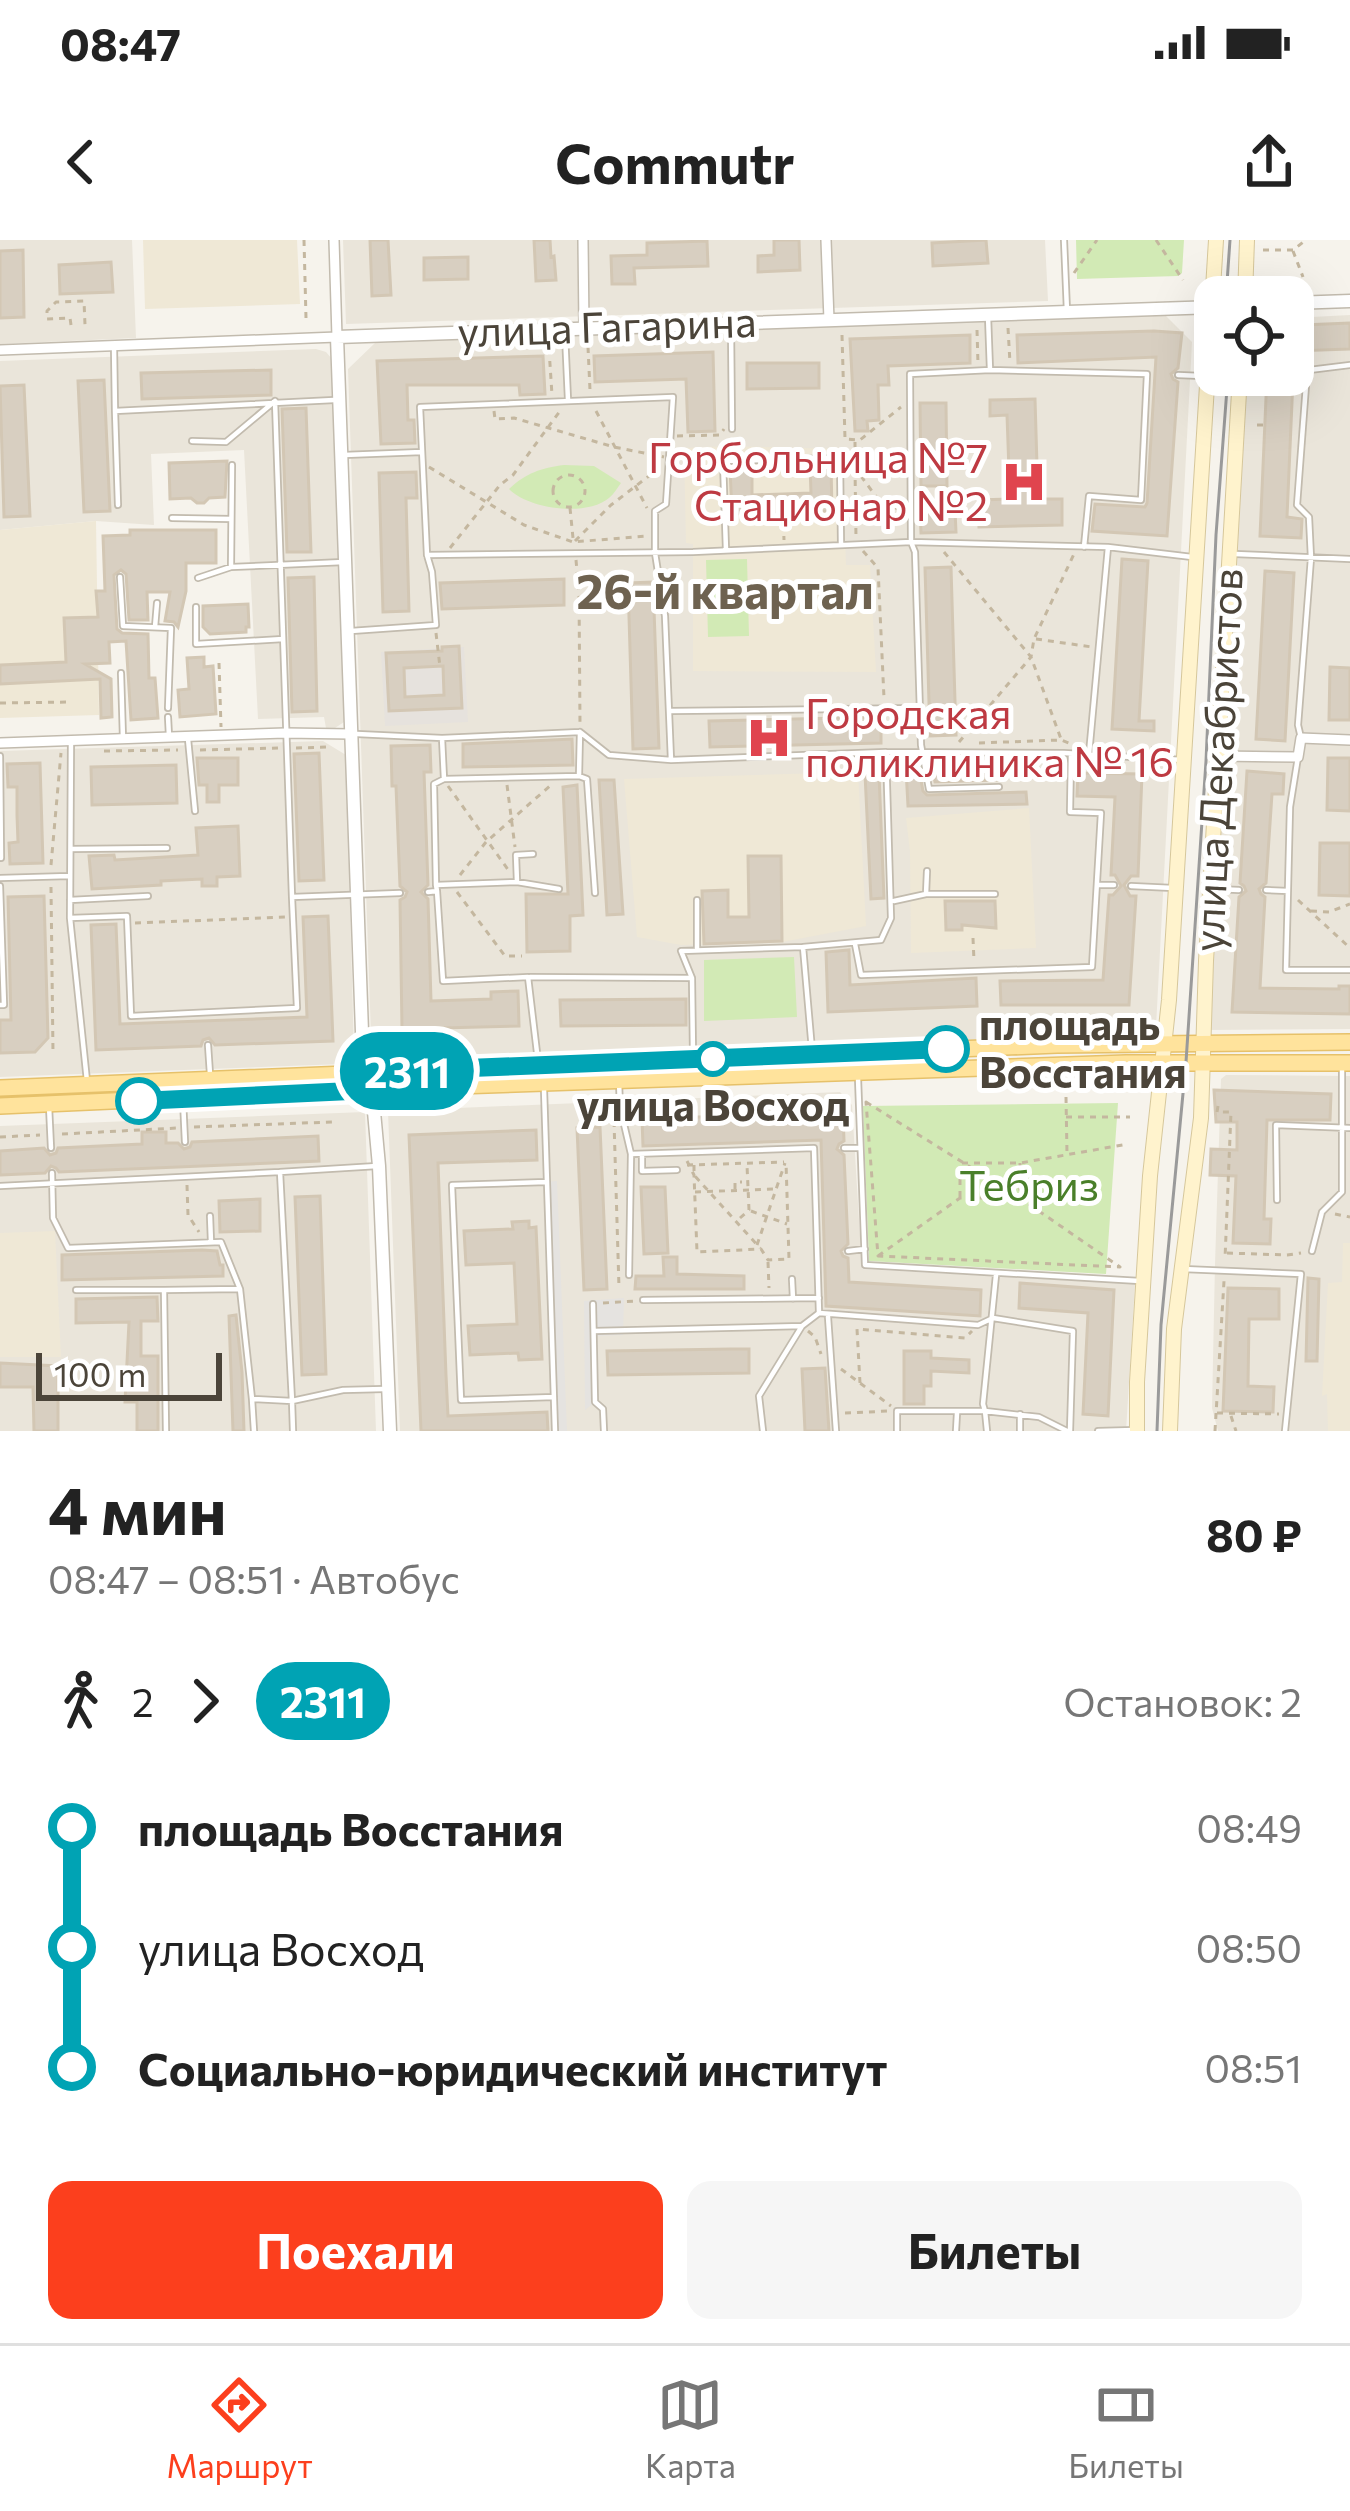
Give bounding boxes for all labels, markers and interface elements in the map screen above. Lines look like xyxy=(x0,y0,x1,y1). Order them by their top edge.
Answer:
text: 08:47 xyxy=(60,15,181,70)
icon: back xyxy=(48,129,114,195)
text: Commutr xyxy=(555,129,795,195)
icon: share xyxy=(1236,129,1302,195)
map controls xyxy=(1194,276,1314,396)
button: locate xyxy=(1194,276,1314,396)
street label: улица Гагарина xyxy=(456,294,757,356)
place label: Горбольница №7 Стационар №2 xyxy=(648,430,988,530)
hospital icon: Горбольница №7 Стационар №2 xyxy=(999,457,1049,507)
district label: 26-й квартал xyxy=(576,560,874,619)
street label: улица Декабристов xyxy=(1180,567,1252,953)
place label: Городская поликлиника № 16 xyxy=(805,686,1174,786)
hospital icon: Городская поликлиника № 16 xyxy=(744,713,794,763)
place label: площадь Восстания xyxy=(979,997,1187,1097)
marker: площадь Восстания xyxy=(924,1027,968,1071)
line badge: 2311 xyxy=(323,1032,491,1110)
marker: улица Восход xyxy=(697,1043,729,1075)
text: 2311 xyxy=(364,1045,450,1097)
place label: улица Восход xyxy=(577,1078,850,1130)
unlabelled marker xyxy=(117,1079,161,1123)
park label: Тебриз xyxy=(959,1158,1099,1210)
scale bar xyxy=(36,1347,222,1400)
text: 100 m xyxy=(54,1353,146,1394)
text: 4 мин xyxy=(48,1468,227,1549)
text: 80 ₽ xyxy=(1206,1506,1302,1561)
text: 08:47 – 08:51 · Автобус xyxy=(48,1554,460,1602)
icon: walk xyxy=(48,1668,114,1734)
icon: forward xyxy=(172,1668,238,1734)
text: 2311 xyxy=(280,1675,366,1727)
text: 2 xyxy=(132,1677,154,1725)
text: Остановок: 2 xyxy=(1064,1677,1302,1725)
text: площадь Восстания xyxy=(138,1800,563,1855)
text: 08:49 xyxy=(1197,1803,1302,1851)
text: улица Восход xyxy=(138,1920,424,1975)
text: 08:50 xyxy=(1196,1923,1302,1971)
text: Социально-юридический институт xyxy=(138,2040,887,2095)
text: 08:51 xyxy=(1205,2043,1302,2091)
button: Поехали xyxy=(48,2181,663,2319)
button: Билеты xyxy=(687,2181,1302,2319)
tab: Маршрут xyxy=(166,2372,313,2485)
tab: Карта xyxy=(645,2372,736,2485)
tab: Билеты xyxy=(1068,2372,1184,2485)

